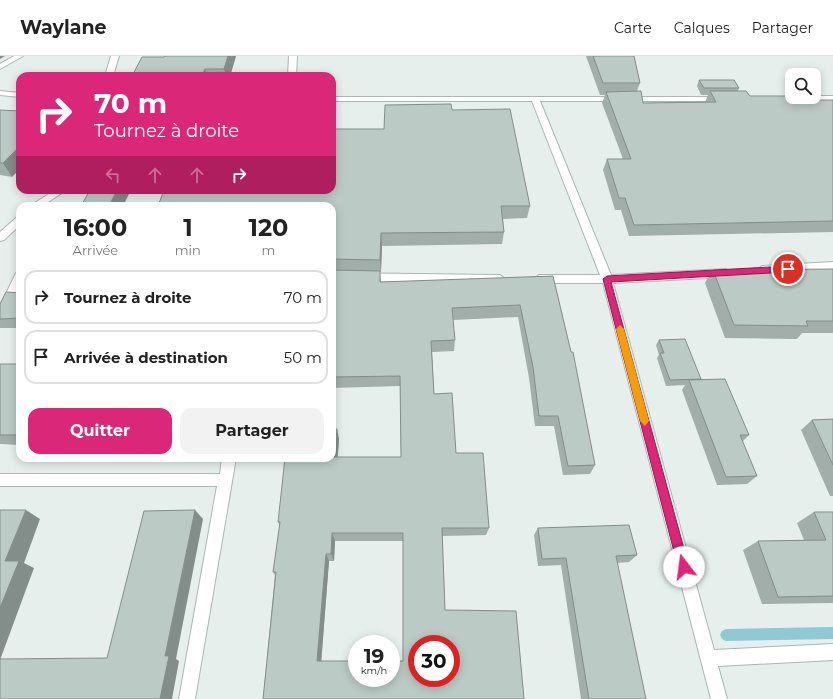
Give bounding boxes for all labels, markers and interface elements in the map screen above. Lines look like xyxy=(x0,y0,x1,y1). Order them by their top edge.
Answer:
text: Waylane xyxy=(20,16,107,39)
text: Carte xyxy=(614,19,652,37)
text: Calques xyxy=(674,19,730,37)
text: Partager xyxy=(752,19,813,37)
map controls xyxy=(785,68,821,104)
button: search xyxy=(785,68,821,104)
text: 70 m xyxy=(94,86,167,120)
icon: right xyxy=(28,88,80,140)
text: Tournez à droite xyxy=(94,120,239,142)
icon: left xyxy=(102,164,124,186)
icon: ahead xyxy=(144,164,166,186)
icon: ahead xyxy=(186,164,208,186)
icon: right xyxy=(228,164,250,186)
text: 16:00 xyxy=(64,213,127,242)
text: 1 xyxy=(183,213,193,242)
text: 120 xyxy=(248,213,288,242)
text: Arrivée xyxy=(73,242,118,258)
text: min xyxy=(175,242,201,258)
text: m xyxy=(262,242,275,258)
pin xyxy=(771,252,805,286)
icon: arrive xyxy=(777,258,799,280)
icon: right xyxy=(30,286,52,308)
text: Tournez à droite xyxy=(64,288,192,307)
text: 70 m xyxy=(284,288,322,307)
icon: arrive xyxy=(30,346,52,368)
text: Arrivée à destination xyxy=(64,348,228,367)
text: 50 m xyxy=(284,348,322,367)
button: Quitter xyxy=(28,408,172,454)
button: Partager xyxy=(180,408,324,454)
position arrow xyxy=(663,546,705,588)
speed limit sign: 30 xyxy=(408,635,460,687)
text: 19 xyxy=(364,644,384,668)
text: km/h xyxy=(361,664,387,677)

